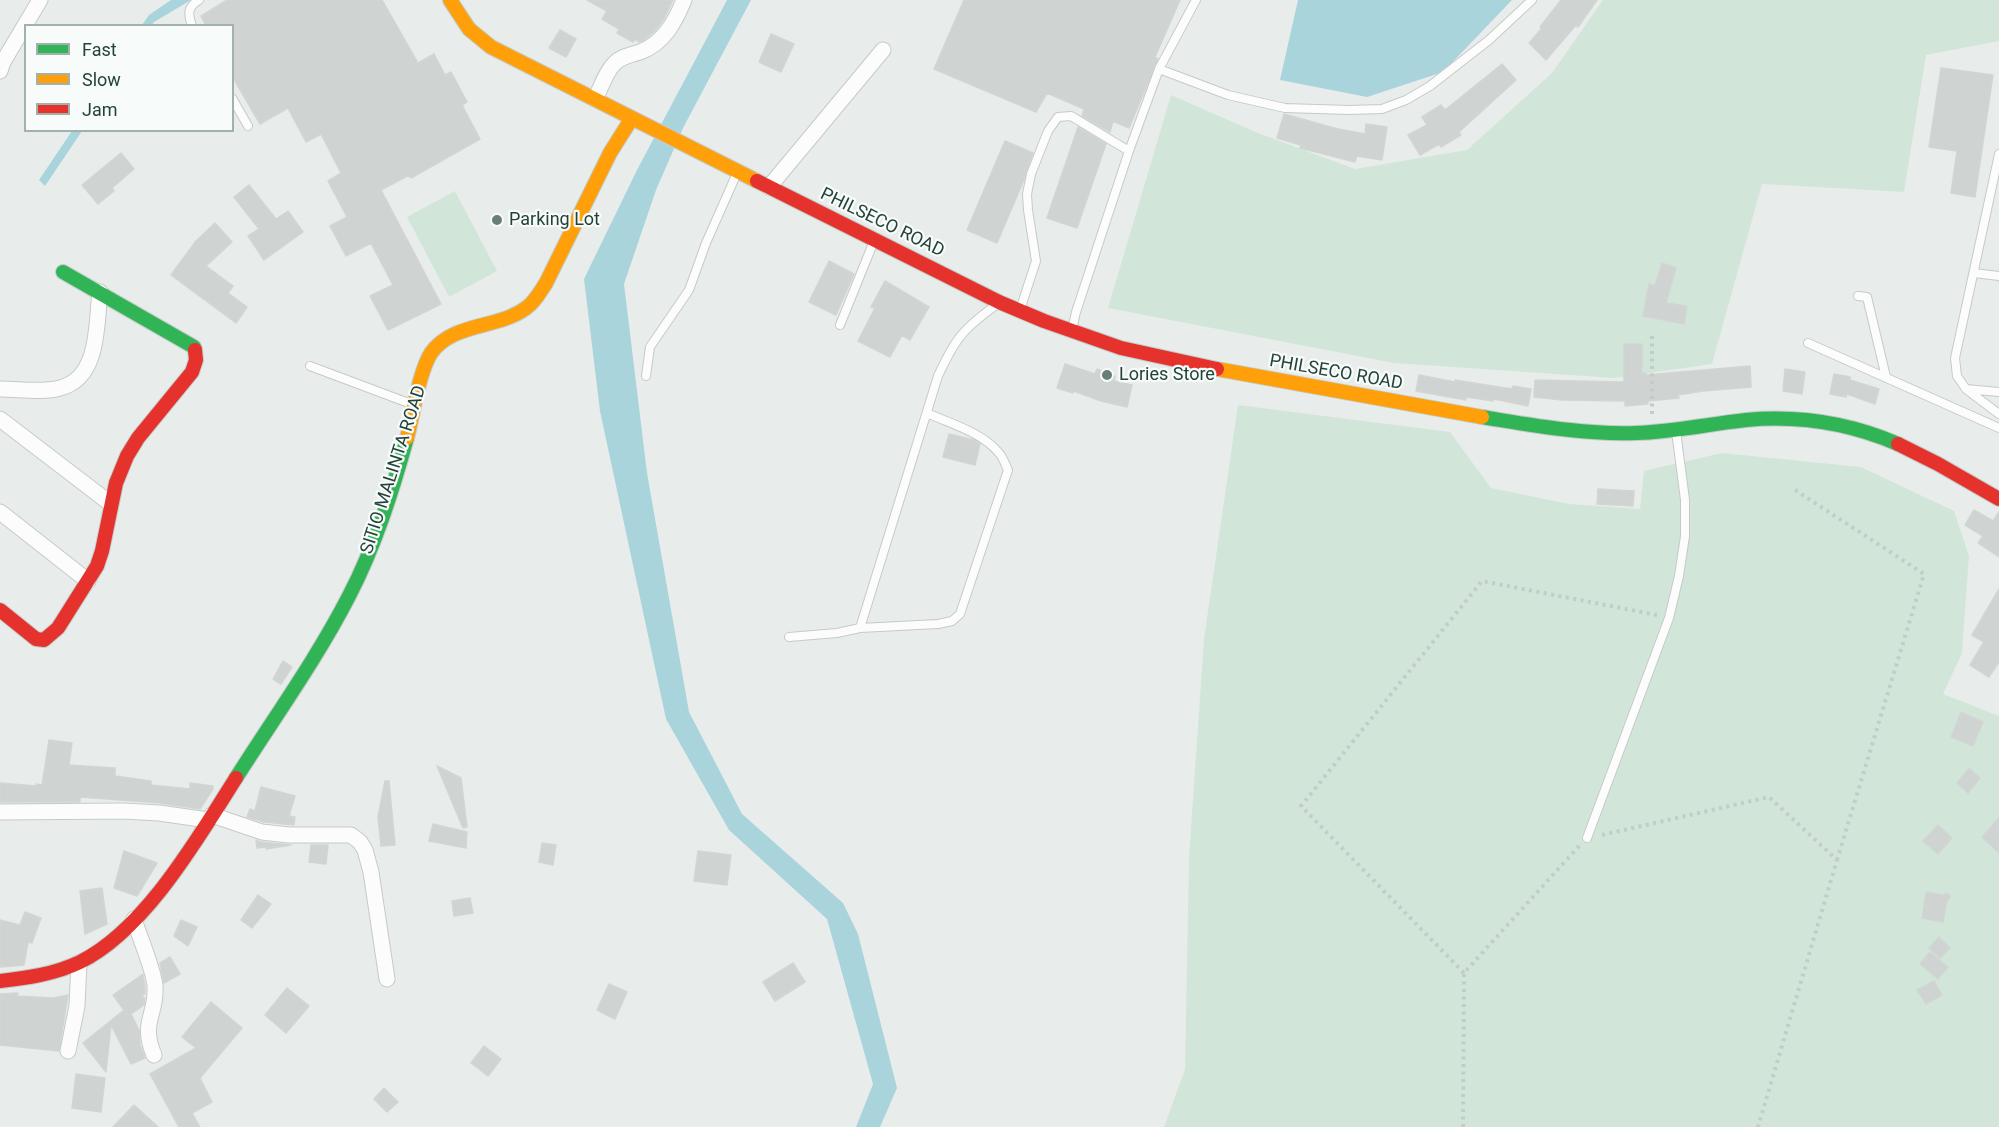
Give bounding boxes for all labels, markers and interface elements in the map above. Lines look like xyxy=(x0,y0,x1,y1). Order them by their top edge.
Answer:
legend xyxy=(24,24,234,132)
text: Fast xyxy=(82,39,117,60)
text: Slow xyxy=(82,69,121,90)
text: Jam xyxy=(82,99,118,120)
street label: PHILSECO ROAD xyxy=(817,184,947,262)
place label: Parking Lot xyxy=(509,209,600,231)
marker: Parking Lot xyxy=(490,213,504,227)
street label: PHILSECO ROAD xyxy=(1268,351,1404,395)
place label: Lories Store xyxy=(1119,364,1215,386)
marker: Lories Store xyxy=(1100,368,1114,382)
street label: SITIO MALINTA ROAD xyxy=(357,383,431,557)

